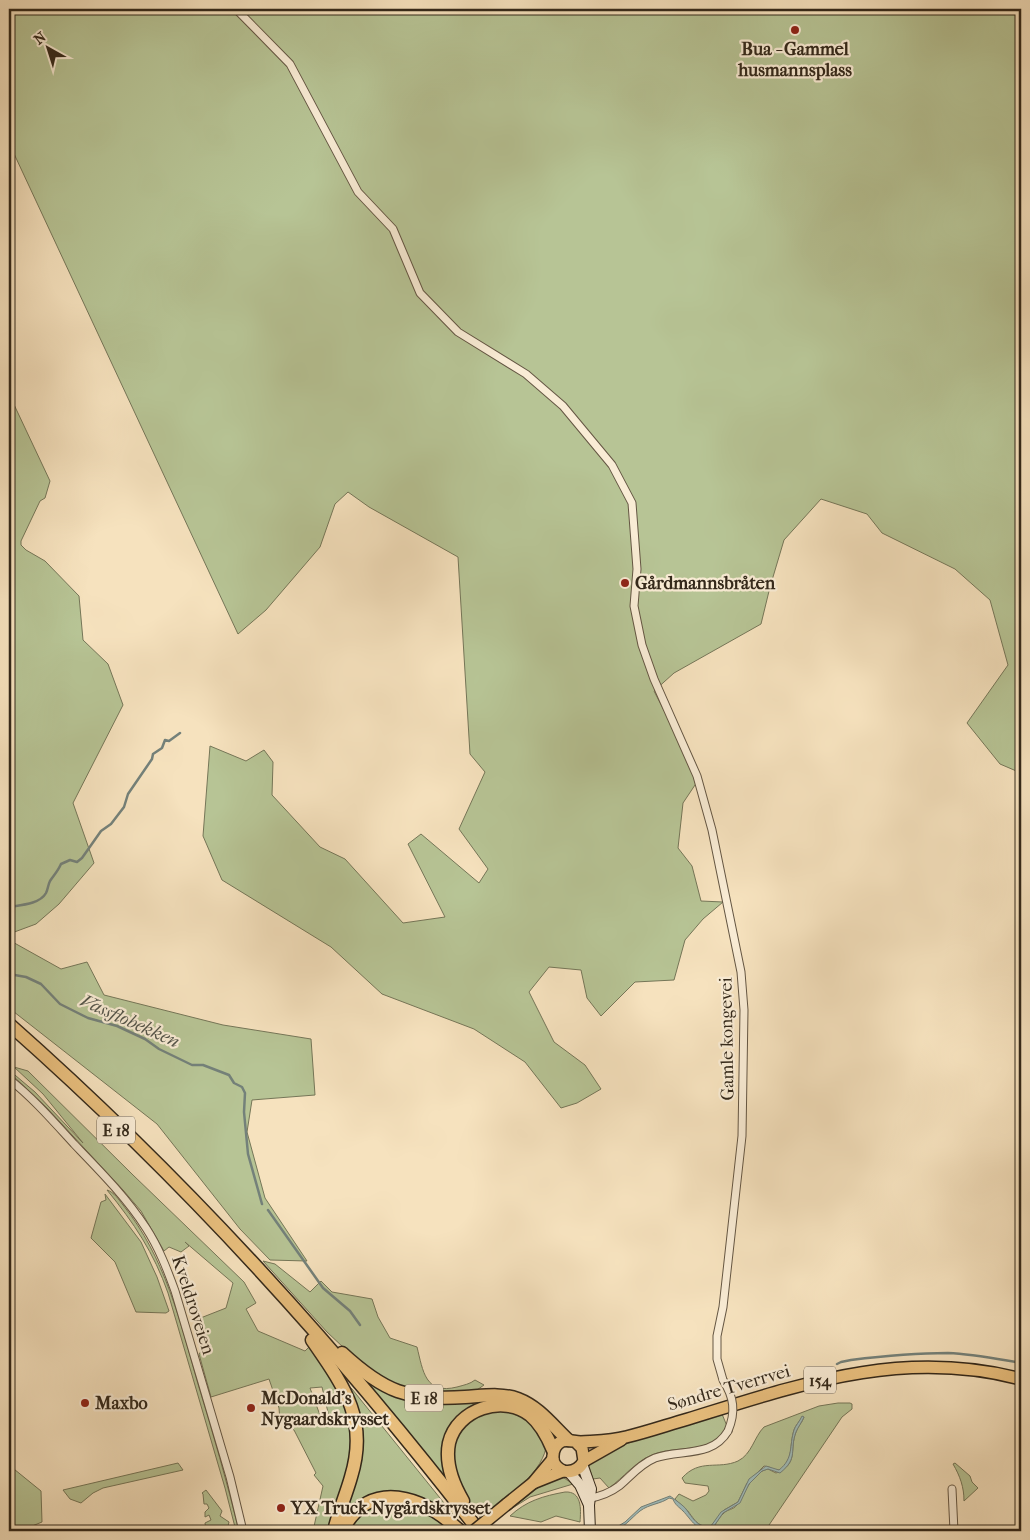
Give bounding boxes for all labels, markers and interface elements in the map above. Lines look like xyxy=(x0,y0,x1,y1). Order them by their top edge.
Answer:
north arrow xyxy=(22,22,72,72)
marker: Bua - Gammel husmannsplass xyxy=(789,24,801,36)
text: N xyxy=(31,28,50,48)
place label: Bua - Gammel husmannsplass xyxy=(737,39,852,81)
place label: Gårdmannsbråten xyxy=(635,573,776,594)
marker: Gårdmannsbråten xyxy=(619,577,631,589)
street label: Gamle kongevei xyxy=(715,977,739,1101)
water label: Vassflobekken xyxy=(77,989,183,1053)
road number: E 18 xyxy=(97,1116,135,1144)
street label: Kveldroveien xyxy=(167,1253,219,1358)
street label: Søndre Tverrvei xyxy=(665,1360,793,1415)
road number: 154 xyxy=(804,1366,836,1394)
road number: E 18 xyxy=(405,1385,443,1412)
place label: McDonald's Nygaardskrysset xyxy=(260,1388,389,1430)
place label: Maxbo xyxy=(94,1393,148,1414)
marker: Maxbo xyxy=(79,1397,91,1409)
marker: McDonald's Nygaardskrysset xyxy=(245,1402,257,1414)
place label: YX Truck Nygårdskrysset xyxy=(290,1498,491,1519)
marker: YX Truck Nygårdskrysset xyxy=(275,1502,287,1514)

